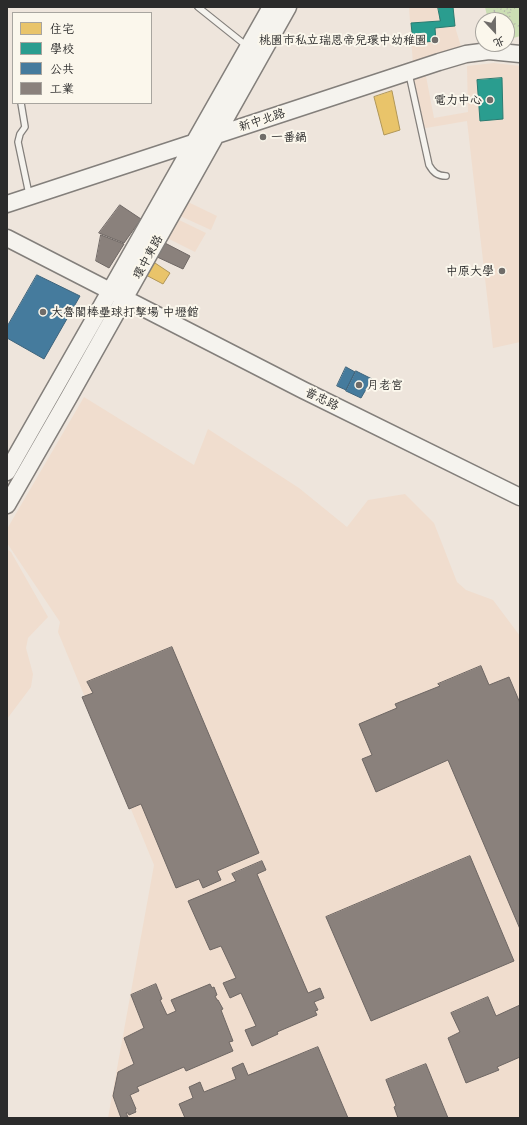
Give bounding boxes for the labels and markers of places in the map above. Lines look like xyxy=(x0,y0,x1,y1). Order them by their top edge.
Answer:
place label: 桃園市私立瑞恩帝兒環中幼稚園 xyxy=(259,33,427,47)
marker: 桃園市私立瑞恩帝兒環中幼稚園 xyxy=(430,35,440,45)
place label: 電力中心 xyxy=(434,93,482,107)
marker: 電力中心 xyxy=(485,95,495,105)
place label: 一番鍋 xyxy=(271,130,307,144)
marker: 一番鍋 xyxy=(258,132,268,142)
place label: 中原大學 xyxy=(446,264,494,278)
marker: 中原大學 xyxy=(497,266,507,276)
place label: 大魯閣棒壘球打擊場 中壢館 xyxy=(51,305,199,319)
marker: 大魯閣棒壘球打擊場 中壢館 xyxy=(38,307,48,317)
place label: 月老宮 xyxy=(367,378,403,392)
marker: 月老宮 xyxy=(354,380,364,390)

